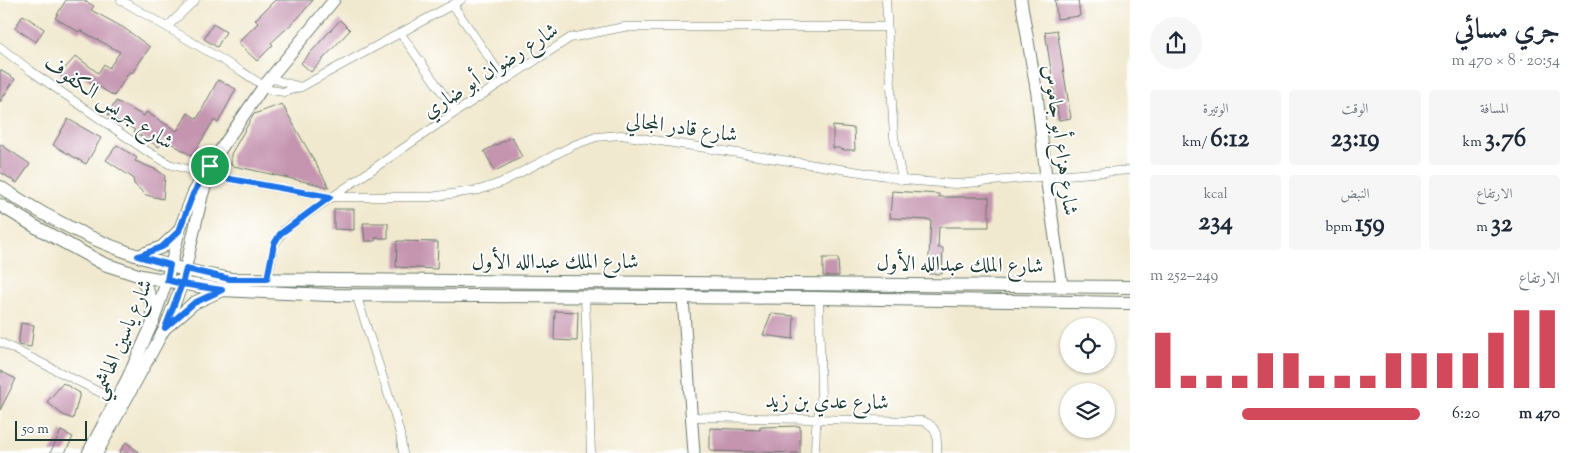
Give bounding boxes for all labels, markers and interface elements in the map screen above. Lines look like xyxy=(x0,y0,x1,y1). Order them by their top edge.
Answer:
text: جري مسائي xyxy=(1454,11,1560,51)
street label: شارع رضوان أبو ضاري xyxy=(416,15,566,128)
button: share xyxy=(1150,17,1202,69)
street label: شارع جريس الكفوف xyxy=(36,49,179,159)
text: 20:54 · 8 × 470 m xyxy=(1451,50,1560,73)
street label: شارع هزاع أبو جاموس xyxy=(1033,62,1086,218)
text: الوتيرة xyxy=(1203,100,1229,120)
text: الوقت xyxy=(1342,100,1368,120)
text: المسافة xyxy=(1480,100,1509,120)
street label: شارع قادر المجالي xyxy=(624,106,739,153)
text: 6:12 xyxy=(1210,122,1249,158)
text: 23:19 xyxy=(1331,122,1379,158)
text: 3.76 xyxy=(1485,122,1526,158)
text: /km xyxy=(1182,133,1210,153)
text: km xyxy=(1463,133,1485,153)
pin xyxy=(189,145,231,187)
icon: arrive xyxy=(196,152,224,180)
text: kcal xyxy=(1204,185,1228,205)
text: النبض xyxy=(1341,185,1369,205)
text: الارتفاع xyxy=(1476,185,1513,205)
text: 234 xyxy=(1198,205,1233,241)
text: 159 xyxy=(1355,207,1385,243)
text: 32 xyxy=(1491,207,1513,243)
text: bpm xyxy=(1325,218,1355,238)
text: m xyxy=(1476,218,1491,238)
street label: شارع الملك عبدالله الأول xyxy=(471,246,639,279)
street label: شارع الملك عبدالله الأول xyxy=(876,248,1044,283)
text: 249–252 m xyxy=(1150,265,1218,288)
text: الارتفاع xyxy=(1518,268,1560,291)
street label: شارع ياسين الهاشمي xyxy=(84,275,164,406)
map controls xyxy=(1060,318,1115,438)
button: locate xyxy=(1060,318,1115,373)
button: layers xyxy=(1060,383,1115,438)
street label: شارع عدي بن زيد xyxy=(765,387,889,420)
text: 6:20 xyxy=(1452,403,1480,426)
text: 470 m xyxy=(1519,403,1560,426)
scale bar xyxy=(15,418,88,441)
text: 50 m xyxy=(22,420,49,440)

